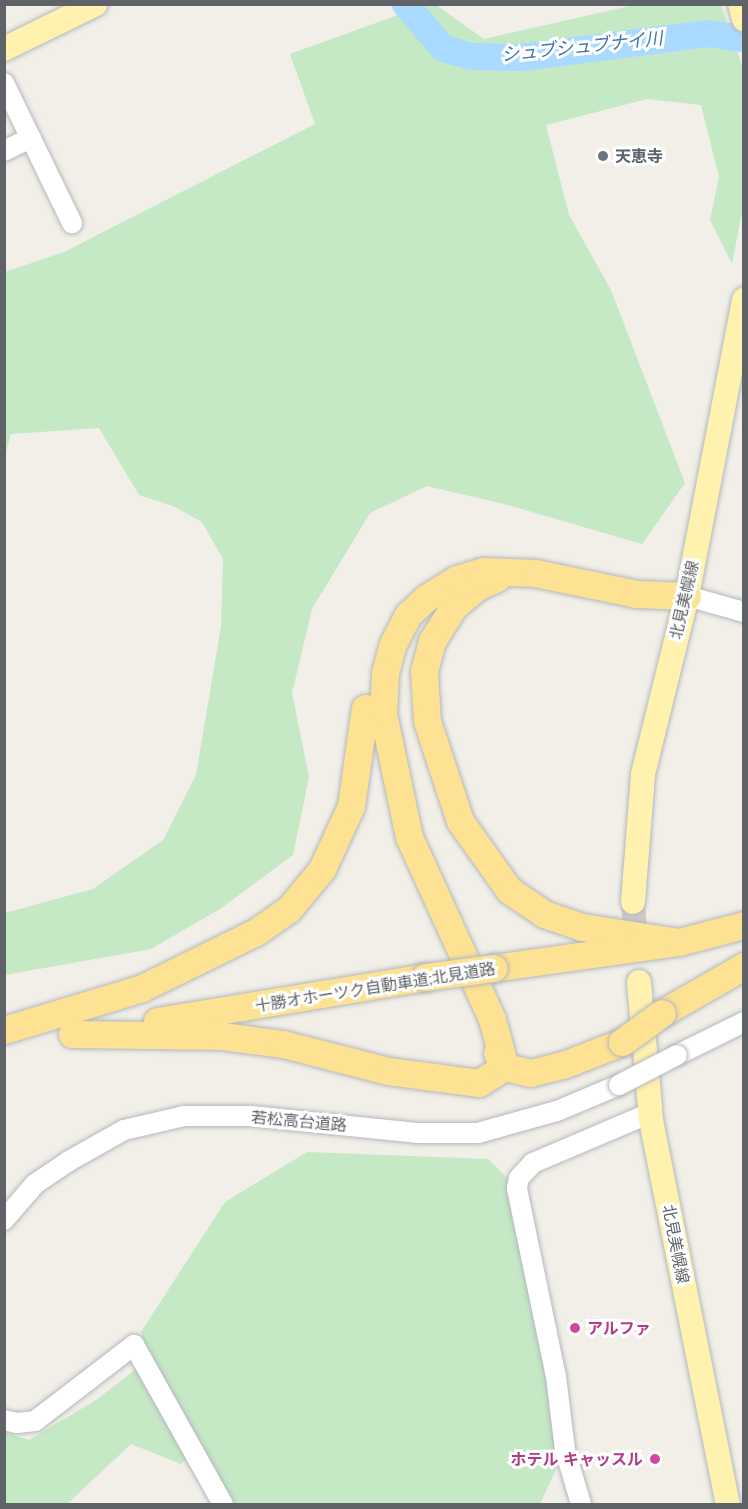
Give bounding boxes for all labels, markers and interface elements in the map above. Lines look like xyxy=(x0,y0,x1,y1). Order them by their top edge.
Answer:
water label: シュブシュブナイ川 xyxy=(500,28,664,66)
place label: 天恵寺 xyxy=(615,146,663,166)
marker: 天恵寺 xyxy=(596,149,610,163)
street label: 北見美幌線 xyxy=(666,559,702,641)
street label: 十勝オホーツク自動車道;北見道路 xyxy=(253,958,497,1016)
street label: 若松高台道路 xyxy=(250,1107,348,1135)
street label: 北見美幌線 xyxy=(659,1203,693,1285)
place label: アルファ xyxy=(587,1318,651,1338)
marker: アルファ xyxy=(568,1321,582,1335)
place label: ホテル キャッスル xyxy=(511,1449,643,1469)
marker: ホテル キャッスル xyxy=(648,1452,662,1466)

